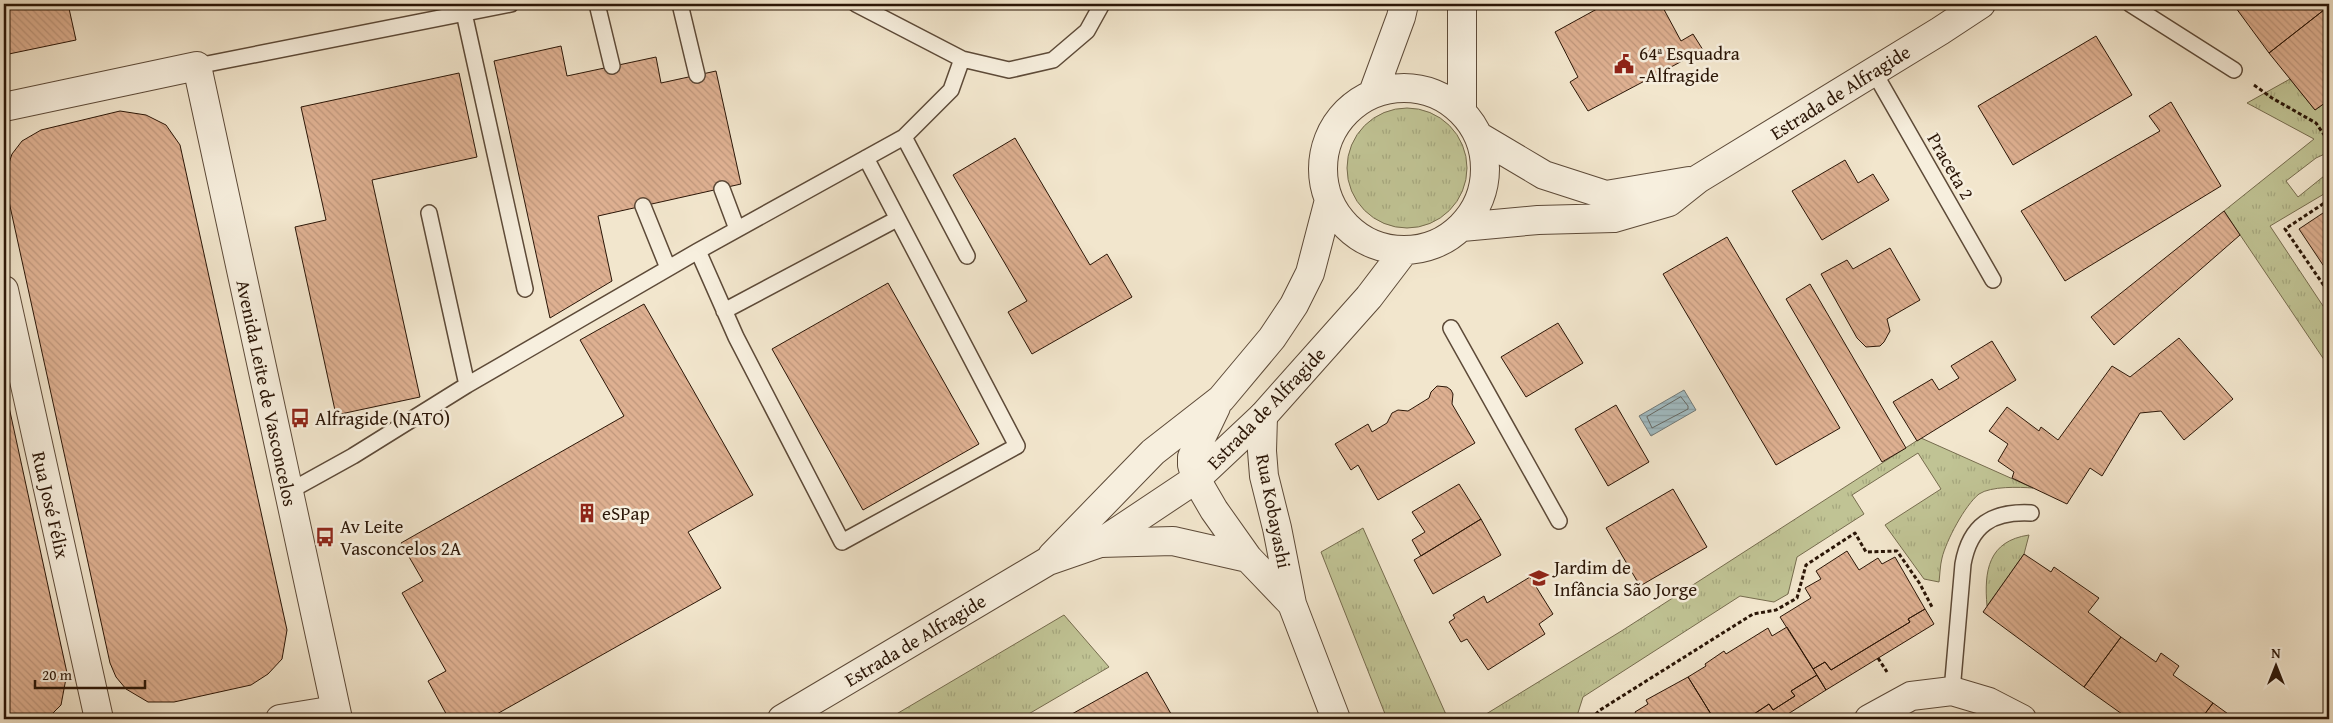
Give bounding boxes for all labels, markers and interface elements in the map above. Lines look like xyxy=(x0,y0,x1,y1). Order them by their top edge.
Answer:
street label: Estrada de Alfragide xyxy=(1765,38,1916,146)
place label: 64ª Esquadra -Alfragide xyxy=(1639,39,1740,89)
public building icon: 64ª Esquadra -Alfragide xyxy=(1613,53,1635,75)
street label: Praceta 2 xyxy=(1921,127,1981,205)
street label: Avenida Leite de Vasconcelos xyxy=(229,277,305,509)
street label: Estrada de Alfragide xyxy=(1200,341,1332,475)
place label: Alfragide (NATO) xyxy=(315,404,450,432)
bus stop icon: Alfragide (NATO) xyxy=(289,407,311,429)
street label: Rua José Félix xyxy=(25,449,77,562)
street label: Rua Kobayashi xyxy=(1249,451,1299,571)
place label: eSPap xyxy=(602,499,650,527)
building icon: eSPap xyxy=(576,502,598,524)
place label: Av Leite Vasconcelos 2A xyxy=(340,512,462,562)
bus stop icon: Av Leite Vasconcelos 2A xyxy=(314,526,336,548)
place label: Jardim de Infância São Jorge xyxy=(1552,553,1697,603)
school or university icon: Jardim de Infância São Jorge xyxy=(1528,567,1550,589)
street label: Estrada de Alfragide xyxy=(839,587,991,693)
north arrow xyxy=(2250,640,2300,690)
text: N xyxy=(2271,643,2281,663)
scale bar xyxy=(35,658,145,690)
text: 20 m xyxy=(42,664,73,685)

